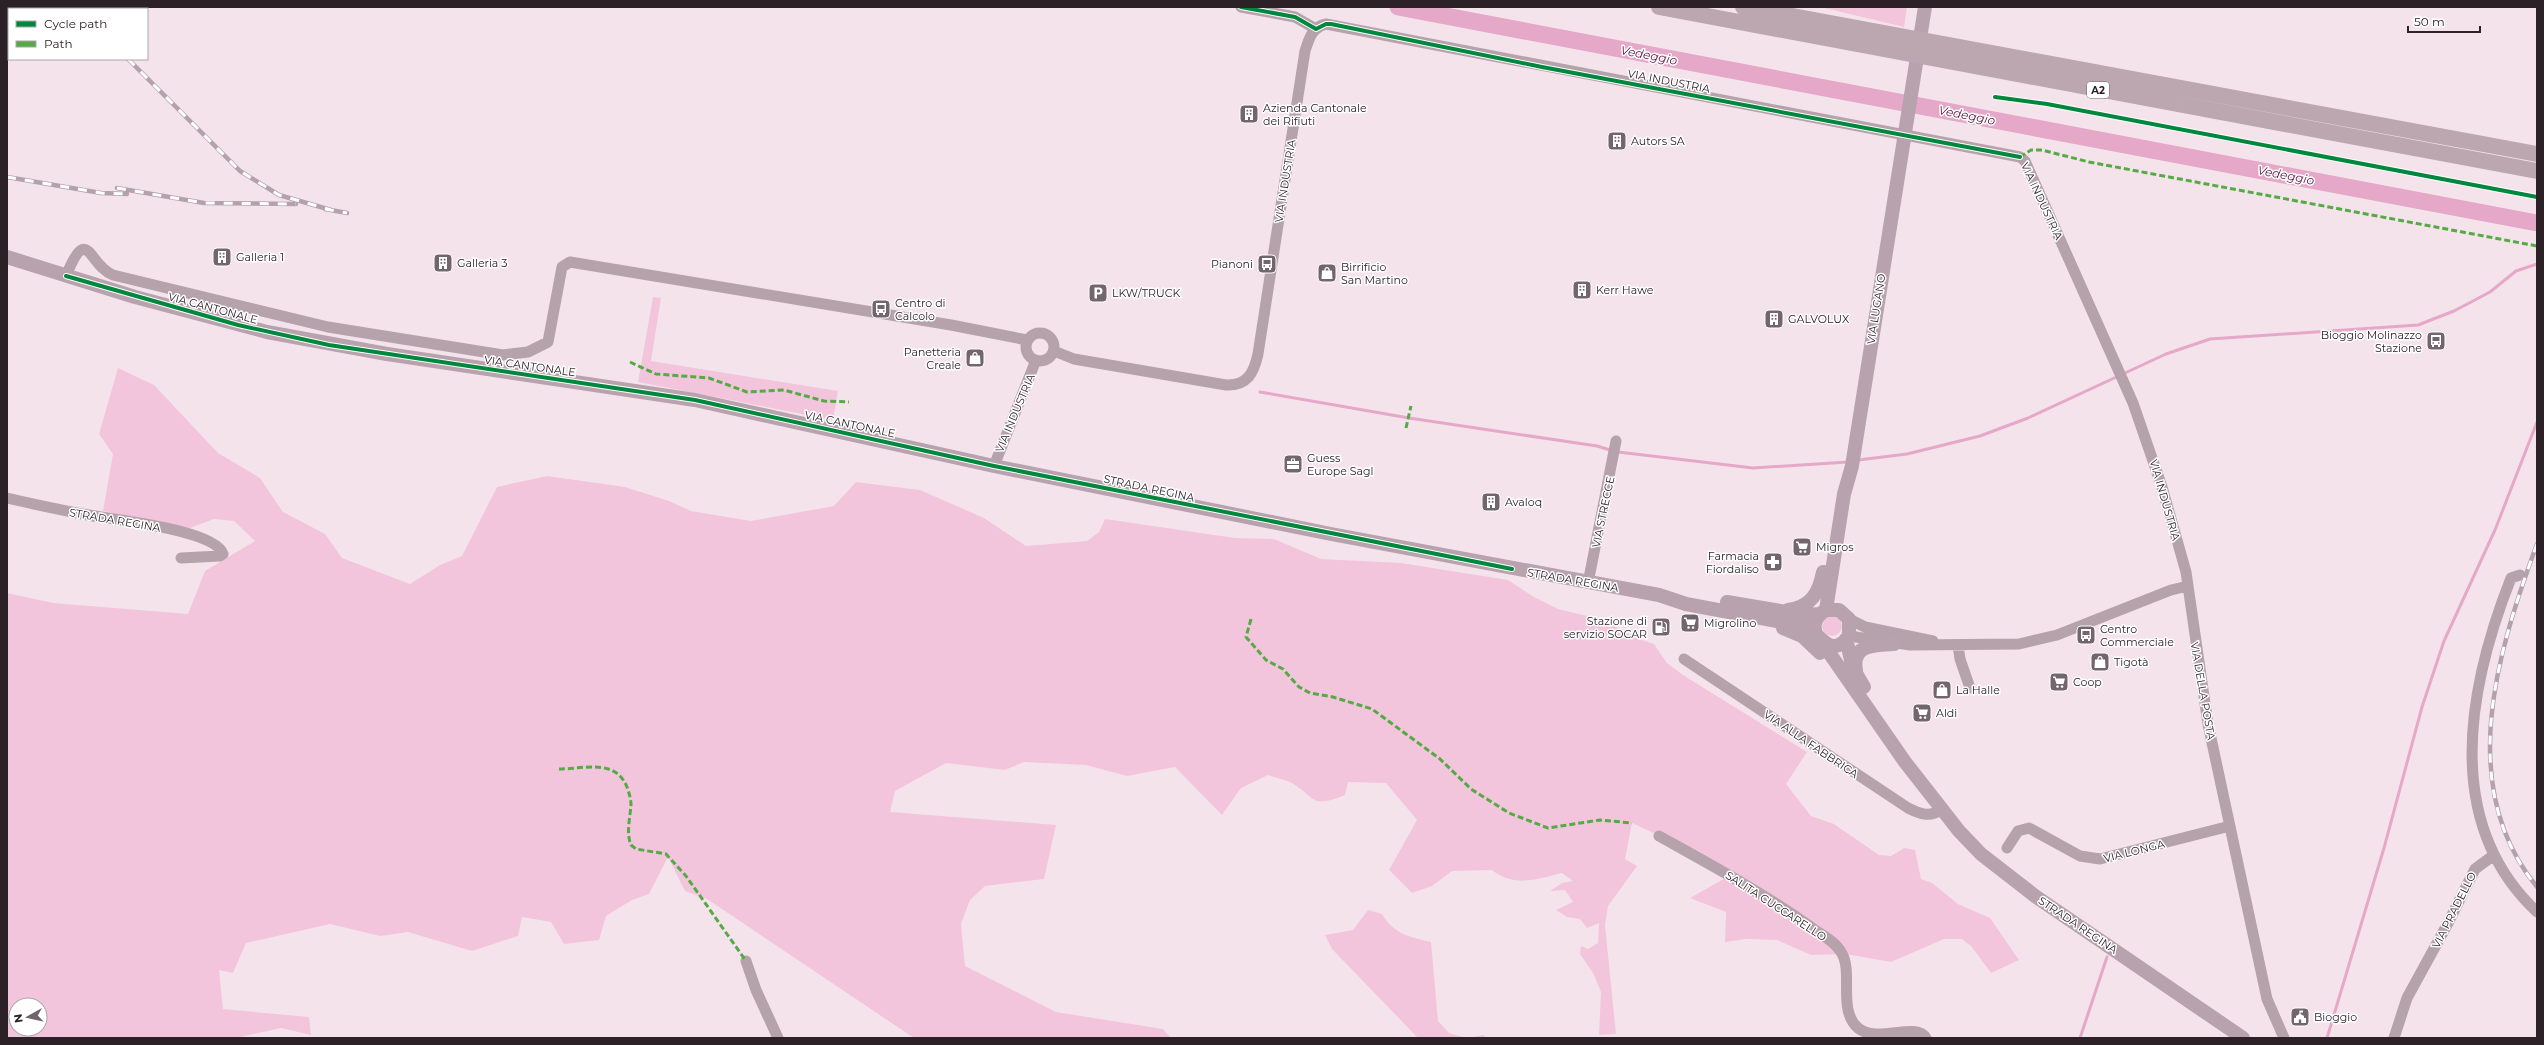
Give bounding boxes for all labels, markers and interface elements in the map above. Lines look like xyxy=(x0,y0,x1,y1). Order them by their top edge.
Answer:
legend xyxy=(8,8,148,60)
scale bar xyxy=(2408,8,2480,34)
text: 50 m xyxy=(2414,14,2445,29)
text: Cycle path xyxy=(44,16,107,31)
text: Path xyxy=(44,36,73,51)
water label: Vedeggio xyxy=(1619,42,1679,68)
street label: VIA INDUSTRIA xyxy=(1627,66,1712,96)
road number: A2 xyxy=(2087,82,2109,98)
place label: Azienda Cantonale dei Rifiuti xyxy=(1263,101,1367,128)
water label: Vedeggio xyxy=(1937,102,1997,128)
building icon: Azienda Cantonale dei Rifiuti xyxy=(1238,103,1260,125)
building icon: Autors SA xyxy=(1606,130,1628,152)
place label: Autors SA xyxy=(1631,134,1685,148)
street label: VIA INDUSTRIA xyxy=(1272,138,1298,223)
street label: VIA INDUSTRIA xyxy=(2018,160,2066,242)
water label: Vedeggio xyxy=(2256,162,2316,188)
building icon: Galleria 1 xyxy=(211,246,233,268)
place label: Galleria 1 xyxy=(236,250,284,264)
building icon: Galleria 3 xyxy=(432,252,454,274)
bus stop icon: Pianoni xyxy=(1256,253,1278,275)
place label: Galleria 3 xyxy=(457,256,507,270)
place label: Pianoni xyxy=(1211,257,1253,271)
place label: Birrificio San Martino xyxy=(1341,260,1408,287)
shop icon: Birrificio San Martino xyxy=(1316,262,1338,284)
street label: VIA LUGANO xyxy=(1864,273,1888,345)
building icon: Kerr Hawe xyxy=(1571,279,1593,301)
parking icon: LKW/TRUCK xyxy=(1087,282,1109,304)
place label: Kerr Hawe xyxy=(1596,283,1654,297)
place label: LKW/TRUCK xyxy=(1112,286,1180,300)
street label: VIA CANTONALE xyxy=(167,289,259,327)
place label: Centro di Calcolo xyxy=(895,296,946,323)
bus stop icon: Centro di Calcolo xyxy=(870,298,892,320)
building icon: GALVOLUX xyxy=(1763,308,1785,330)
place label: GALVOLUX xyxy=(1788,312,1850,326)
place label: Bioggio Molinazzo Stazione xyxy=(2321,328,2422,355)
bus stop icon: Bioggio Molinazzo Stazione xyxy=(2425,330,2447,352)
place label: Panetteria Creale xyxy=(904,345,961,372)
shop icon: Panetteria Creale xyxy=(964,347,986,369)
street label: VIA CANTONALE xyxy=(483,353,577,379)
street label: VIA INDUSTRIA xyxy=(992,372,1038,454)
street label: VIA CANTONALE xyxy=(803,408,897,440)
place label: Guess Europe Sagl xyxy=(1307,451,1374,478)
office icon: Guess Europe Sagl xyxy=(1282,453,1304,475)
street label: VIA INDUSTRIA xyxy=(2147,458,2183,542)
street label: STRADA REGINA xyxy=(1102,472,1196,504)
street label: VIA STRECCE xyxy=(1589,475,1617,549)
building icon: Avaloq xyxy=(1480,491,1502,513)
place label: Avaloq xyxy=(1505,495,1542,509)
street label: STRADA REGINA xyxy=(68,505,162,535)
supermarket icon: Migros xyxy=(1791,536,1813,558)
place label: Migros xyxy=(1816,540,1854,554)
place label: Farmacia Fiordaliso xyxy=(1706,549,1759,576)
pharmacy icon: Farmacia Fiordaliso xyxy=(1762,551,1784,573)
street label: STRADA REGINA xyxy=(1526,565,1620,595)
supermarket icon: Migrolino xyxy=(1679,612,1701,634)
place label: Stazione di servizio SOCAR xyxy=(1564,614,1647,641)
fuel station icon: Stazione di servizio SOCAR xyxy=(1650,616,1672,638)
place label: Migrolino xyxy=(1704,616,1757,630)
place label: Centro Commerciale xyxy=(2100,622,2174,649)
bus stop icon: Centro Commerciale xyxy=(2075,624,2097,646)
street label: VIA DELLA POSTA xyxy=(2187,641,2219,741)
shop icon: Tigotà xyxy=(2089,651,2111,673)
place label: Tigotà xyxy=(2114,655,2148,669)
supermarket icon: Coop xyxy=(2048,671,2070,693)
place label: Coop xyxy=(2073,675,2102,689)
shop icon: La Halle xyxy=(1931,679,1953,701)
place label: La Halle xyxy=(1956,683,2000,697)
supermarket icon: Aldi xyxy=(1911,702,1933,724)
place label: Aldi xyxy=(1936,706,1957,720)
street label: VIA ALLA FABBRICA xyxy=(1761,707,1861,781)
street label: VIA LONGA xyxy=(2102,837,2166,865)
street label: SALITA CUCCARELLO xyxy=(1723,868,1829,944)
street label: VIA PRADELLO xyxy=(2429,870,2479,950)
street label: STRADA REGINA xyxy=(2036,893,2120,957)
north arrow xyxy=(8,997,48,1037)
public building icon: Bioggio xyxy=(2289,1006,2311,1028)
place label: Bioggio xyxy=(2314,1010,2357,1024)
text: N xyxy=(11,1013,26,1024)

